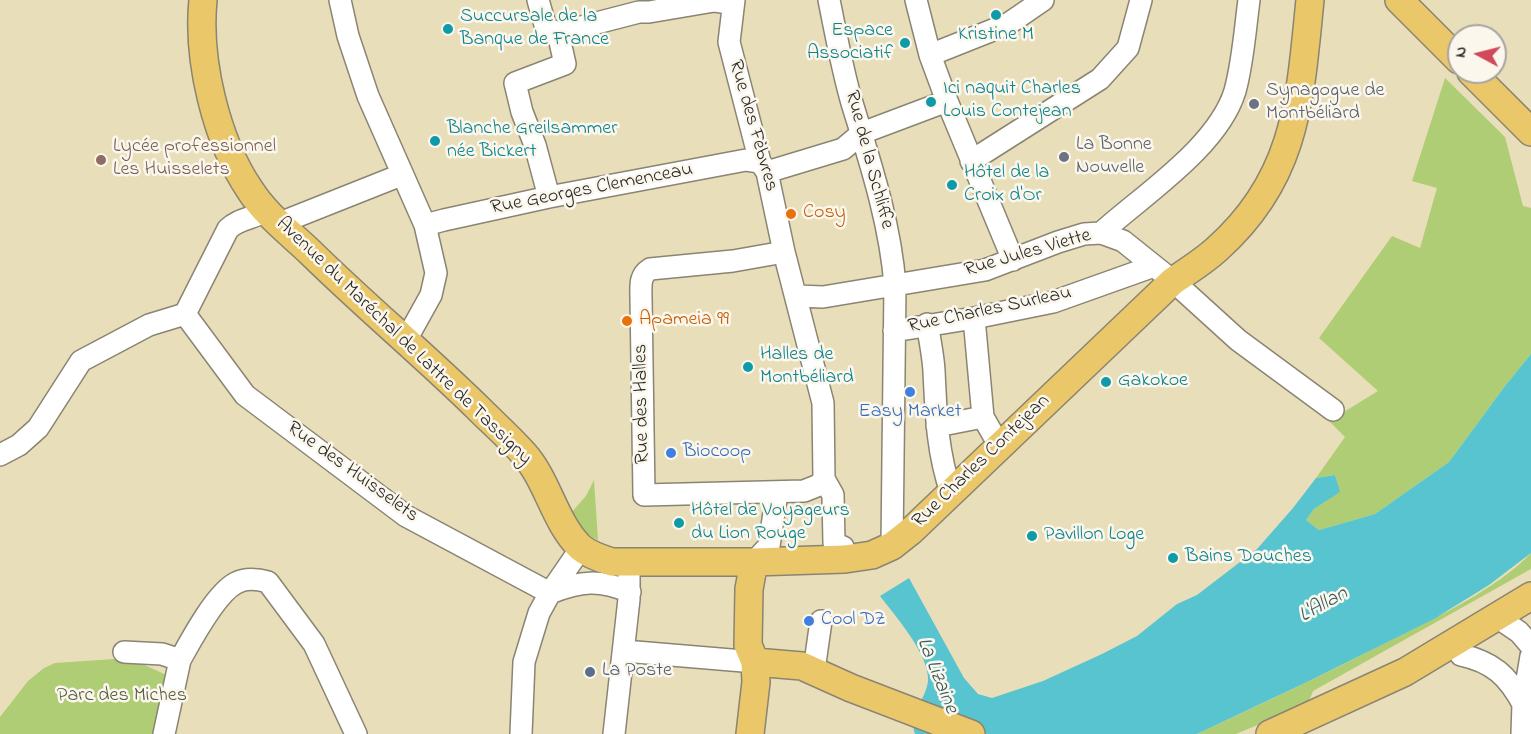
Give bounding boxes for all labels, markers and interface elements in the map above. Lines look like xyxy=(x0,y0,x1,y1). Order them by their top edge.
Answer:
place label: Succursale de la Banque de France xyxy=(460,6,609,53)
marker: Kristine M xyxy=(989,8,1003,22)
place label: Espace Associatif xyxy=(807,20,893,67)
marker: Succursale de la Banque de France xyxy=(441,22,455,36)
place label: Kristine M xyxy=(958,24,1034,48)
north arrow xyxy=(1447,24,1507,84)
marker: Espace Associatif xyxy=(898,36,912,50)
text: N xyxy=(1449,45,1474,59)
street label: Rue des Fèbvres xyxy=(722,58,782,194)
place label: Ici naquit Charles Louis Contejean xyxy=(943,78,1081,125)
place label: Synagogue de Montbéliard xyxy=(1266,80,1385,127)
street label: Rue de la Schliffe xyxy=(838,88,898,232)
marker: Ici naquit Charles Louis Contejean xyxy=(924,95,938,109)
marker: Synagogue de Montbéliard xyxy=(1247,97,1261,111)
place label: Blanche Greilsammer née Bickert xyxy=(447,118,617,165)
marker: Blanche Greilsammer née Bickert xyxy=(428,134,442,148)
place label: La Bonne Nouvelle xyxy=(1076,134,1152,181)
place label: Lycée professionnel Les Huisselets xyxy=(113,136,276,183)
marker: La Bonne Nouvelle xyxy=(1057,150,1071,164)
marker: Lycée professionnel Les Huisselets xyxy=(94,153,108,167)
street label: Rue Georges Clemenceau xyxy=(489,159,695,221)
place label: Hôtel de la Croix d'Or xyxy=(964,162,1049,209)
marker: Hôtel de la Croix d'Or xyxy=(945,178,959,192)
place label: Cosy xyxy=(803,202,846,226)
marker: Cosy xyxy=(784,207,798,221)
street label: Avenue du Maréchal de Lattre de Tassigny xyxy=(270,213,536,471)
street label: Rue Jules Viette xyxy=(962,224,1094,284)
street label: Rue Charles Surleau xyxy=(906,282,1074,340)
place label: Apameia 99 xyxy=(639,309,729,333)
marker: Apameia 99 xyxy=(620,314,634,328)
street label: Rue des Halles xyxy=(630,344,656,464)
place label: Halles de Montbéliard xyxy=(760,344,854,391)
marker: Halles de Montbéliard xyxy=(741,360,755,374)
place label: Gakokoe xyxy=(1118,370,1188,394)
marker: Gakokoe xyxy=(1099,375,1113,389)
marker: Easy Market xyxy=(903,385,917,399)
street label: Rue Charles Contejean xyxy=(908,390,1056,534)
place label: Easy Market xyxy=(859,401,961,425)
street label: Rue des Huisselets xyxy=(281,417,423,529)
place label: Biocoop xyxy=(683,441,751,465)
marker: Biocoop xyxy=(664,446,678,460)
place label: Hôtel de Voyageurs du Lion Rouge xyxy=(691,500,850,547)
marker: Hôtel de Voyageurs du Lion Rouge xyxy=(672,516,686,530)
place label: Pavillon Loge xyxy=(1044,524,1144,548)
marker: Pavillon Loge xyxy=(1025,529,1039,543)
place label: Bains Douches xyxy=(1185,546,1312,570)
marker: Bains Douches xyxy=(1166,551,1180,565)
water label: L'Allan xyxy=(1295,582,1353,630)
place label: Cool DZ xyxy=(821,609,886,633)
marker: Cool DZ xyxy=(802,614,816,628)
water label: La Lizaine xyxy=(909,634,963,718)
place label: La Poste xyxy=(602,660,672,684)
marker: La Poste xyxy=(583,665,597,679)
park label: Parc des Miches xyxy=(57,685,187,709)

